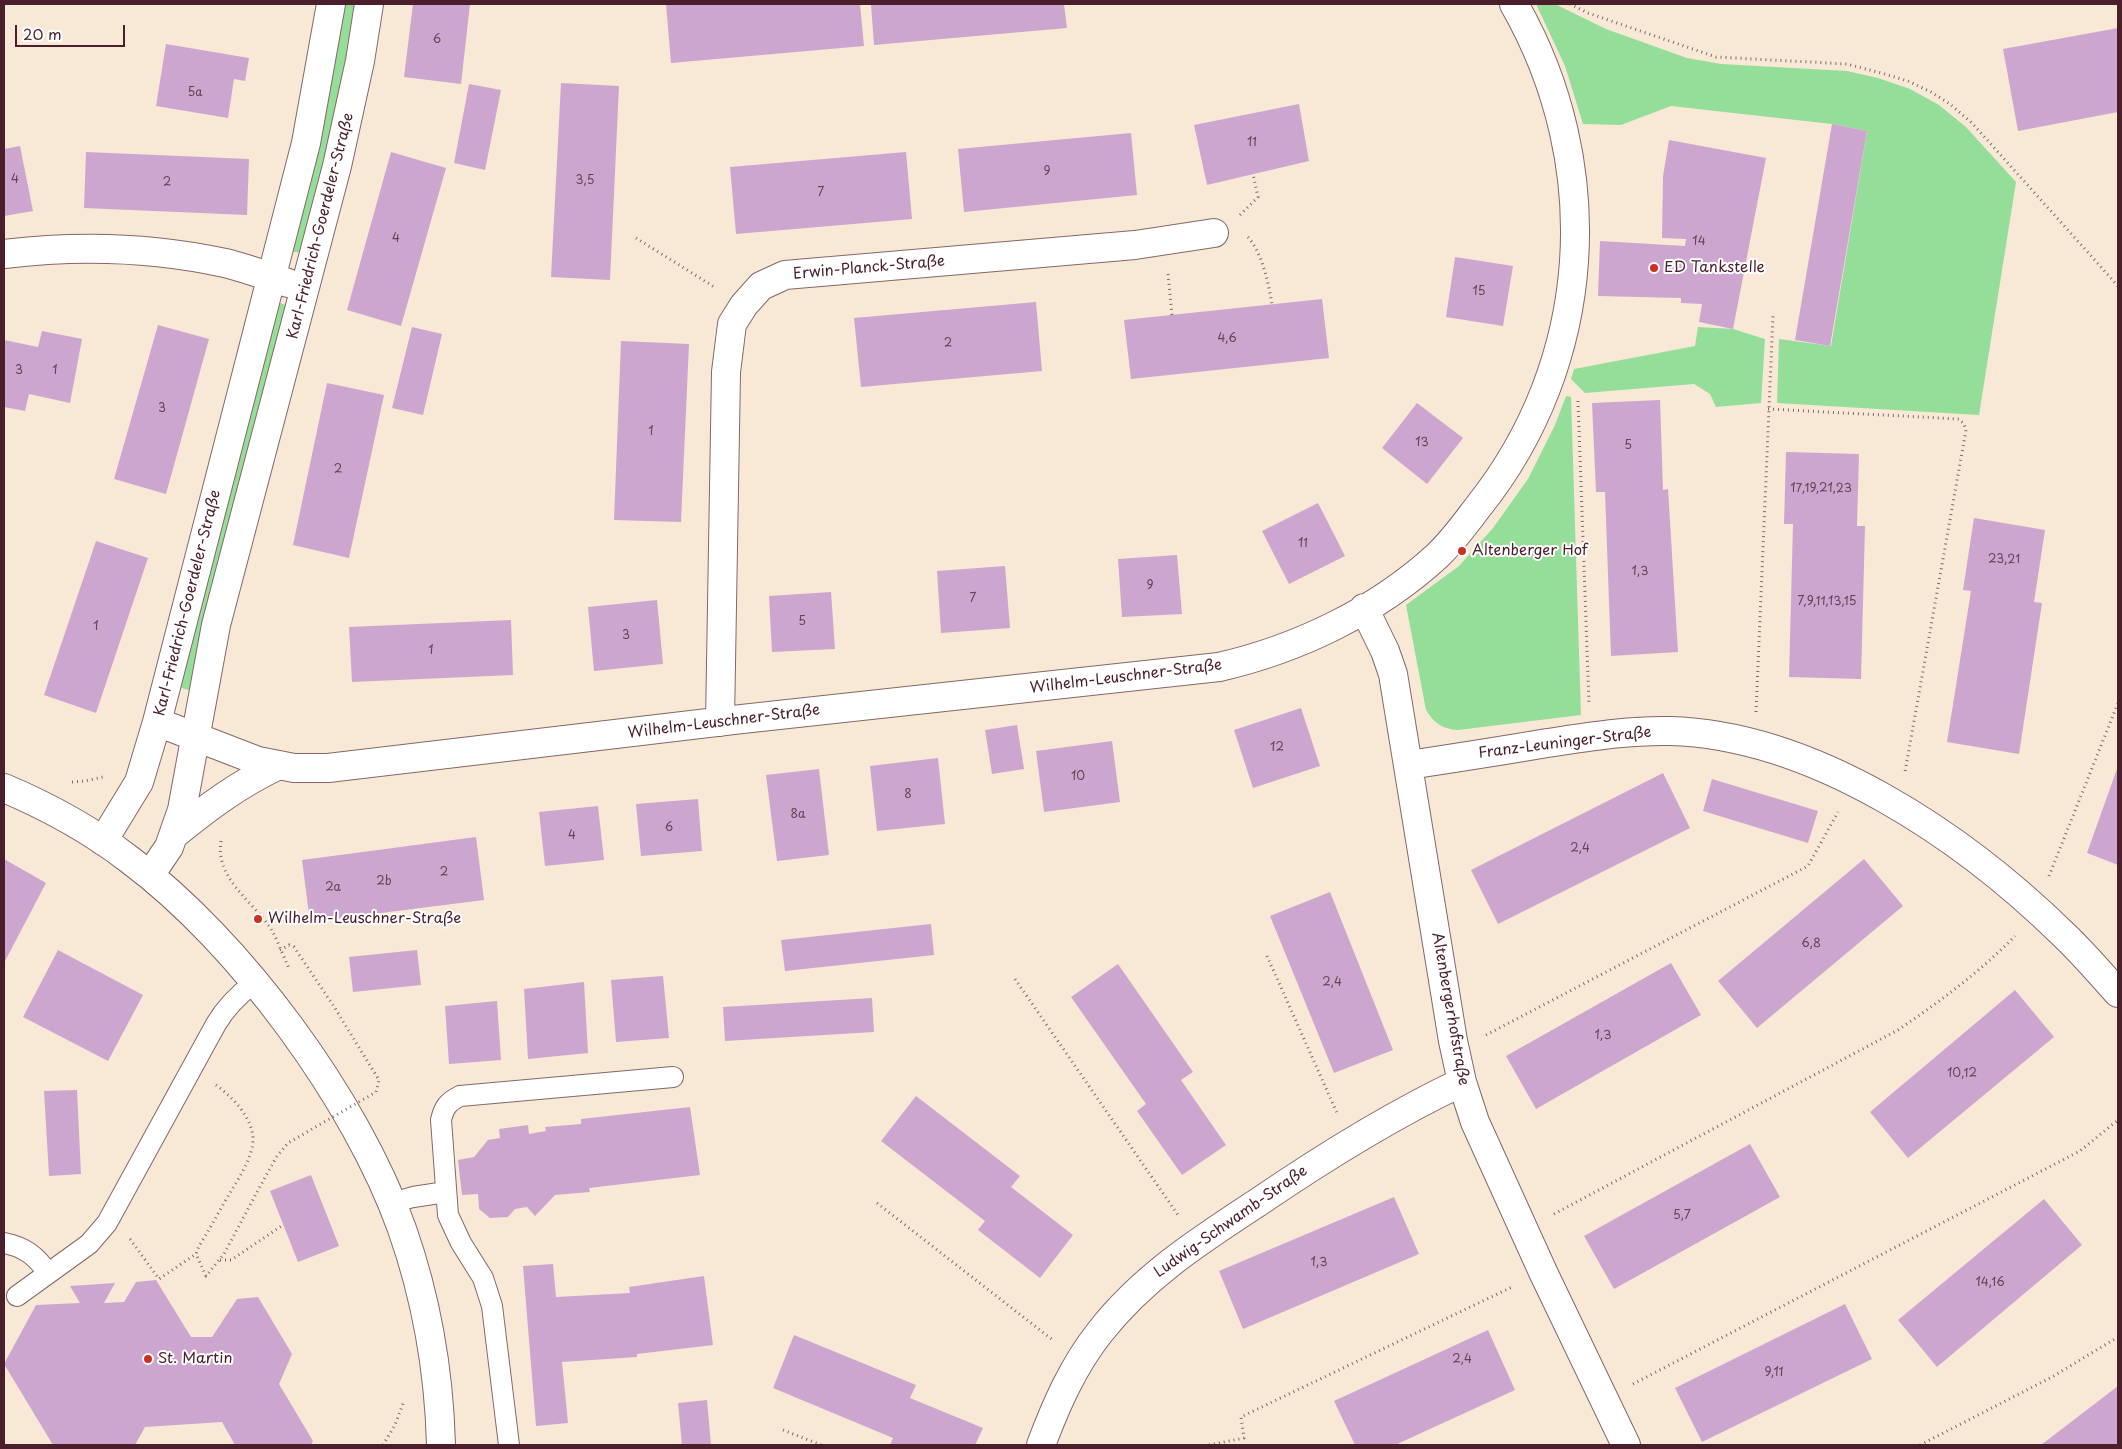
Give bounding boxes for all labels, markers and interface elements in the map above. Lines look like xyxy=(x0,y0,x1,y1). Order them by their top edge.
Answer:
scale bar xyxy=(18,15,128,47)
text: 20 m xyxy=(23,22,62,45)
house number: 6 xyxy=(433,33,441,47)
house number: 5a xyxy=(187,86,203,100)
street label: Karl-Friedrich-Goerdeler-Straße xyxy=(284,111,358,341)
house number: 11 xyxy=(1247,136,1257,150)
house number: 9 xyxy=(1043,165,1051,179)
house number: 4 xyxy=(11,173,19,187)
house number: 3,5 xyxy=(576,174,594,188)
house number: 2 xyxy=(163,176,171,190)
house number: 7 xyxy=(818,186,824,200)
house number: 4 xyxy=(392,232,400,246)
house number: 14 xyxy=(1692,235,1706,249)
street label: Erwin-Planck-Straße xyxy=(792,252,946,284)
place label: ED Tankstelle xyxy=(1664,259,1765,277)
marker: ED Tankstelle xyxy=(1648,262,1660,274)
house number: 15 xyxy=(1472,285,1486,299)
house number: 4,6 xyxy=(1217,332,1237,346)
house number: 2 xyxy=(944,337,952,351)
house number: 3 xyxy=(15,364,23,378)
house number: 1 xyxy=(52,364,58,378)
house number: 3 xyxy=(158,402,166,416)
house number: 1 xyxy=(648,425,654,439)
house number: 13 xyxy=(1415,436,1429,450)
house number: 5 xyxy=(1624,439,1632,453)
house number: 2 xyxy=(334,463,342,477)
house number: 17,19,21,23 xyxy=(1790,482,1852,496)
street label: Karl-Friedrich-Goerdeler-Straße xyxy=(151,488,225,718)
house number: 11 xyxy=(1298,537,1308,551)
place label: Altenberger Hof xyxy=(1472,542,1588,560)
marker: Altenberger Hof xyxy=(1456,545,1468,557)
house number: 23,21 xyxy=(1988,553,2020,567)
house number: 1,3 xyxy=(1632,565,1648,579)
house number: 9 xyxy=(1146,579,1154,593)
house number: 7 xyxy=(970,592,976,606)
house number: 7,9,11,13,15 xyxy=(1797,595,1857,609)
house number: 5 xyxy=(798,615,806,629)
house number: 1 xyxy=(93,620,99,634)
house number: 3 xyxy=(622,629,630,643)
house number: 1 xyxy=(428,644,434,658)
street label: Wilhelm-Leuschner-Straße xyxy=(1029,656,1223,698)
street label: Wilhelm-Leuschner-Straße xyxy=(627,701,821,743)
street label: Franz-Leuninger-Straße xyxy=(1478,723,1652,763)
house number: 12 xyxy=(1270,741,1284,755)
house number: 10 xyxy=(1071,770,1085,784)
house number: 8 xyxy=(904,788,912,802)
house number: 8a xyxy=(791,808,805,822)
house number: 6 xyxy=(665,821,673,835)
house number: 4 xyxy=(568,829,576,843)
house number: 2,4 xyxy=(1570,842,1590,856)
house number: 2 xyxy=(440,866,448,880)
house number: 2b xyxy=(376,875,392,889)
house number: 2a xyxy=(325,881,341,895)
place label: Wilhelm-Leuschner-Straße xyxy=(268,910,461,928)
marker: Wilhelm-Leuschner-Straße xyxy=(252,913,264,925)
street label: Altenbergerhofstraße xyxy=(1428,931,1472,1087)
house number: 6,8 xyxy=(1801,937,1821,951)
house number: 2,4 xyxy=(1322,976,1342,990)
house number: 1,3 xyxy=(1595,1029,1611,1043)
house number: 10,12 xyxy=(1947,1067,1977,1081)
street label: Ludwig-Schwamb-Straße xyxy=(1151,1162,1311,1282)
house number: 5,7 xyxy=(1673,1209,1691,1223)
house number: 1,3 xyxy=(1311,1256,1327,1270)
house number: 14,16 xyxy=(1975,1276,2005,1290)
place label: St. Martin xyxy=(158,1350,232,1368)
marker: St. Martin xyxy=(142,1353,154,1365)
house number: 2,4 xyxy=(1452,1353,1472,1367)
house number: 9,11 xyxy=(1764,1366,1784,1380)

